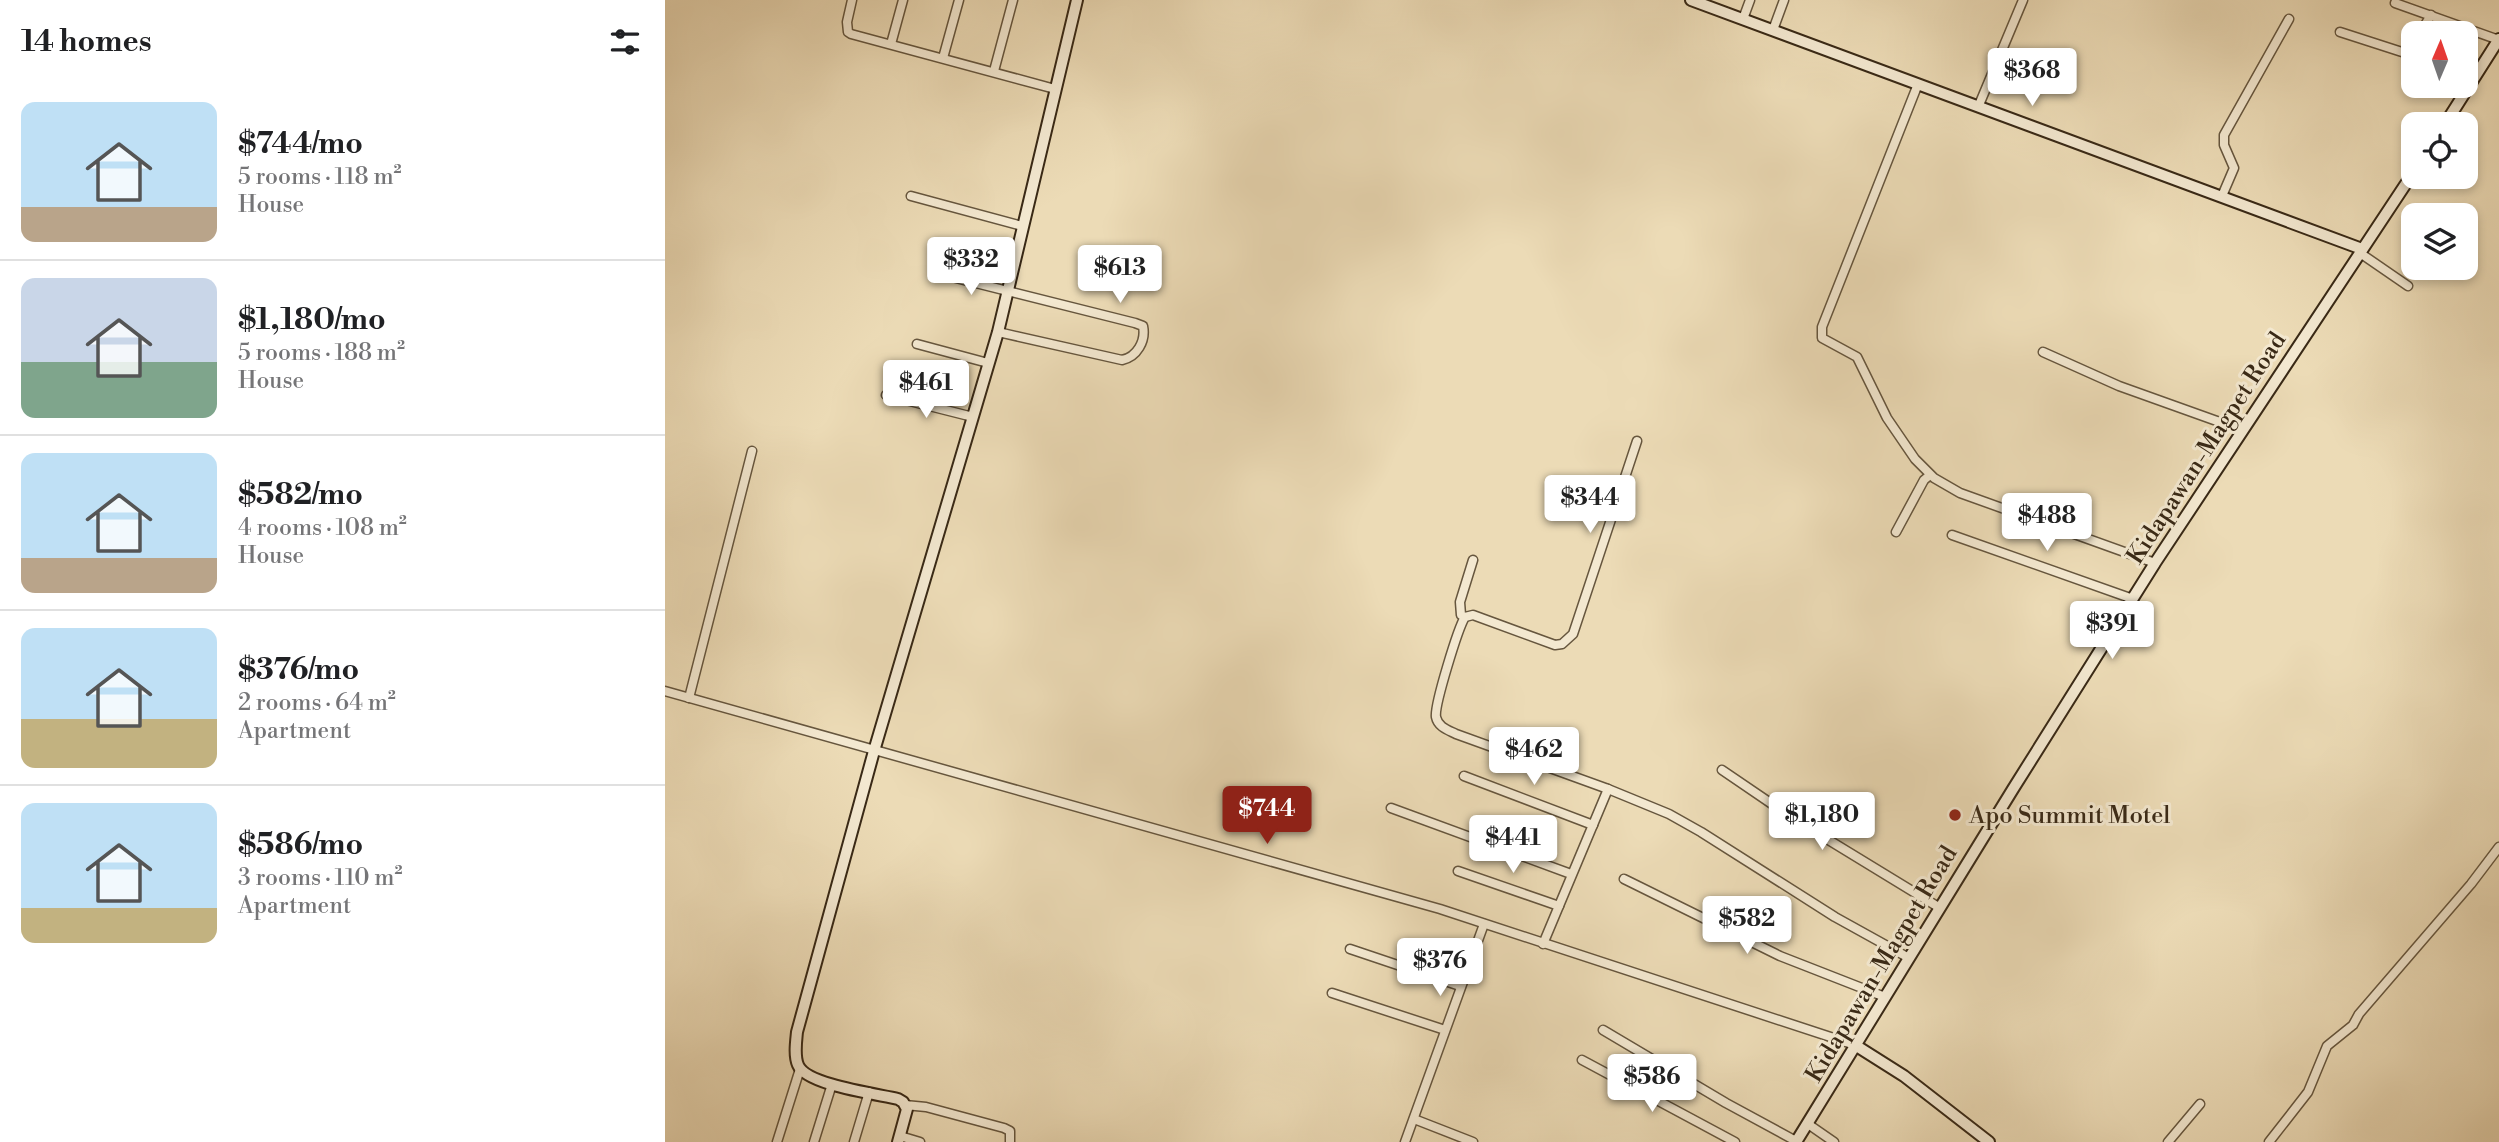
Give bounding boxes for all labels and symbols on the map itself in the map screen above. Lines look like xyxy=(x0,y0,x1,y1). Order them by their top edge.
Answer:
north arrow xyxy=(2401,21,2478,98)
pin: $368 xyxy=(1991,48,2073,108)
pin: $332 xyxy=(930,238,1012,297)
pin: $613 xyxy=(1079,246,1161,305)
street label: Kidapawan-Magpet Road xyxy=(2121,327,2293,570)
pin: $461 xyxy=(885,360,967,420)
pin: $344 xyxy=(1549,476,1631,535)
pin: $488 xyxy=(2006,494,2088,553)
pin: $391 xyxy=(2071,602,2153,661)
pin: $462 xyxy=(1493,728,1575,787)
pin: $744 xyxy=(1226,786,1308,846)
pin: $1,180 xyxy=(1765,792,1879,852)
place label: Apo Summit Motel xyxy=(1968,801,2170,831)
marker: Apo Summit Motel xyxy=(1947,807,1963,823)
pin: $441 xyxy=(1472,816,1554,875)
street label: Kidapawan-Magpet Road xyxy=(1799,841,1965,1088)
pin: $582 xyxy=(1706,897,1788,956)
pin: $376 xyxy=(1399,939,1481,998)
pin: $586 xyxy=(1611,1054,1693,1114)

